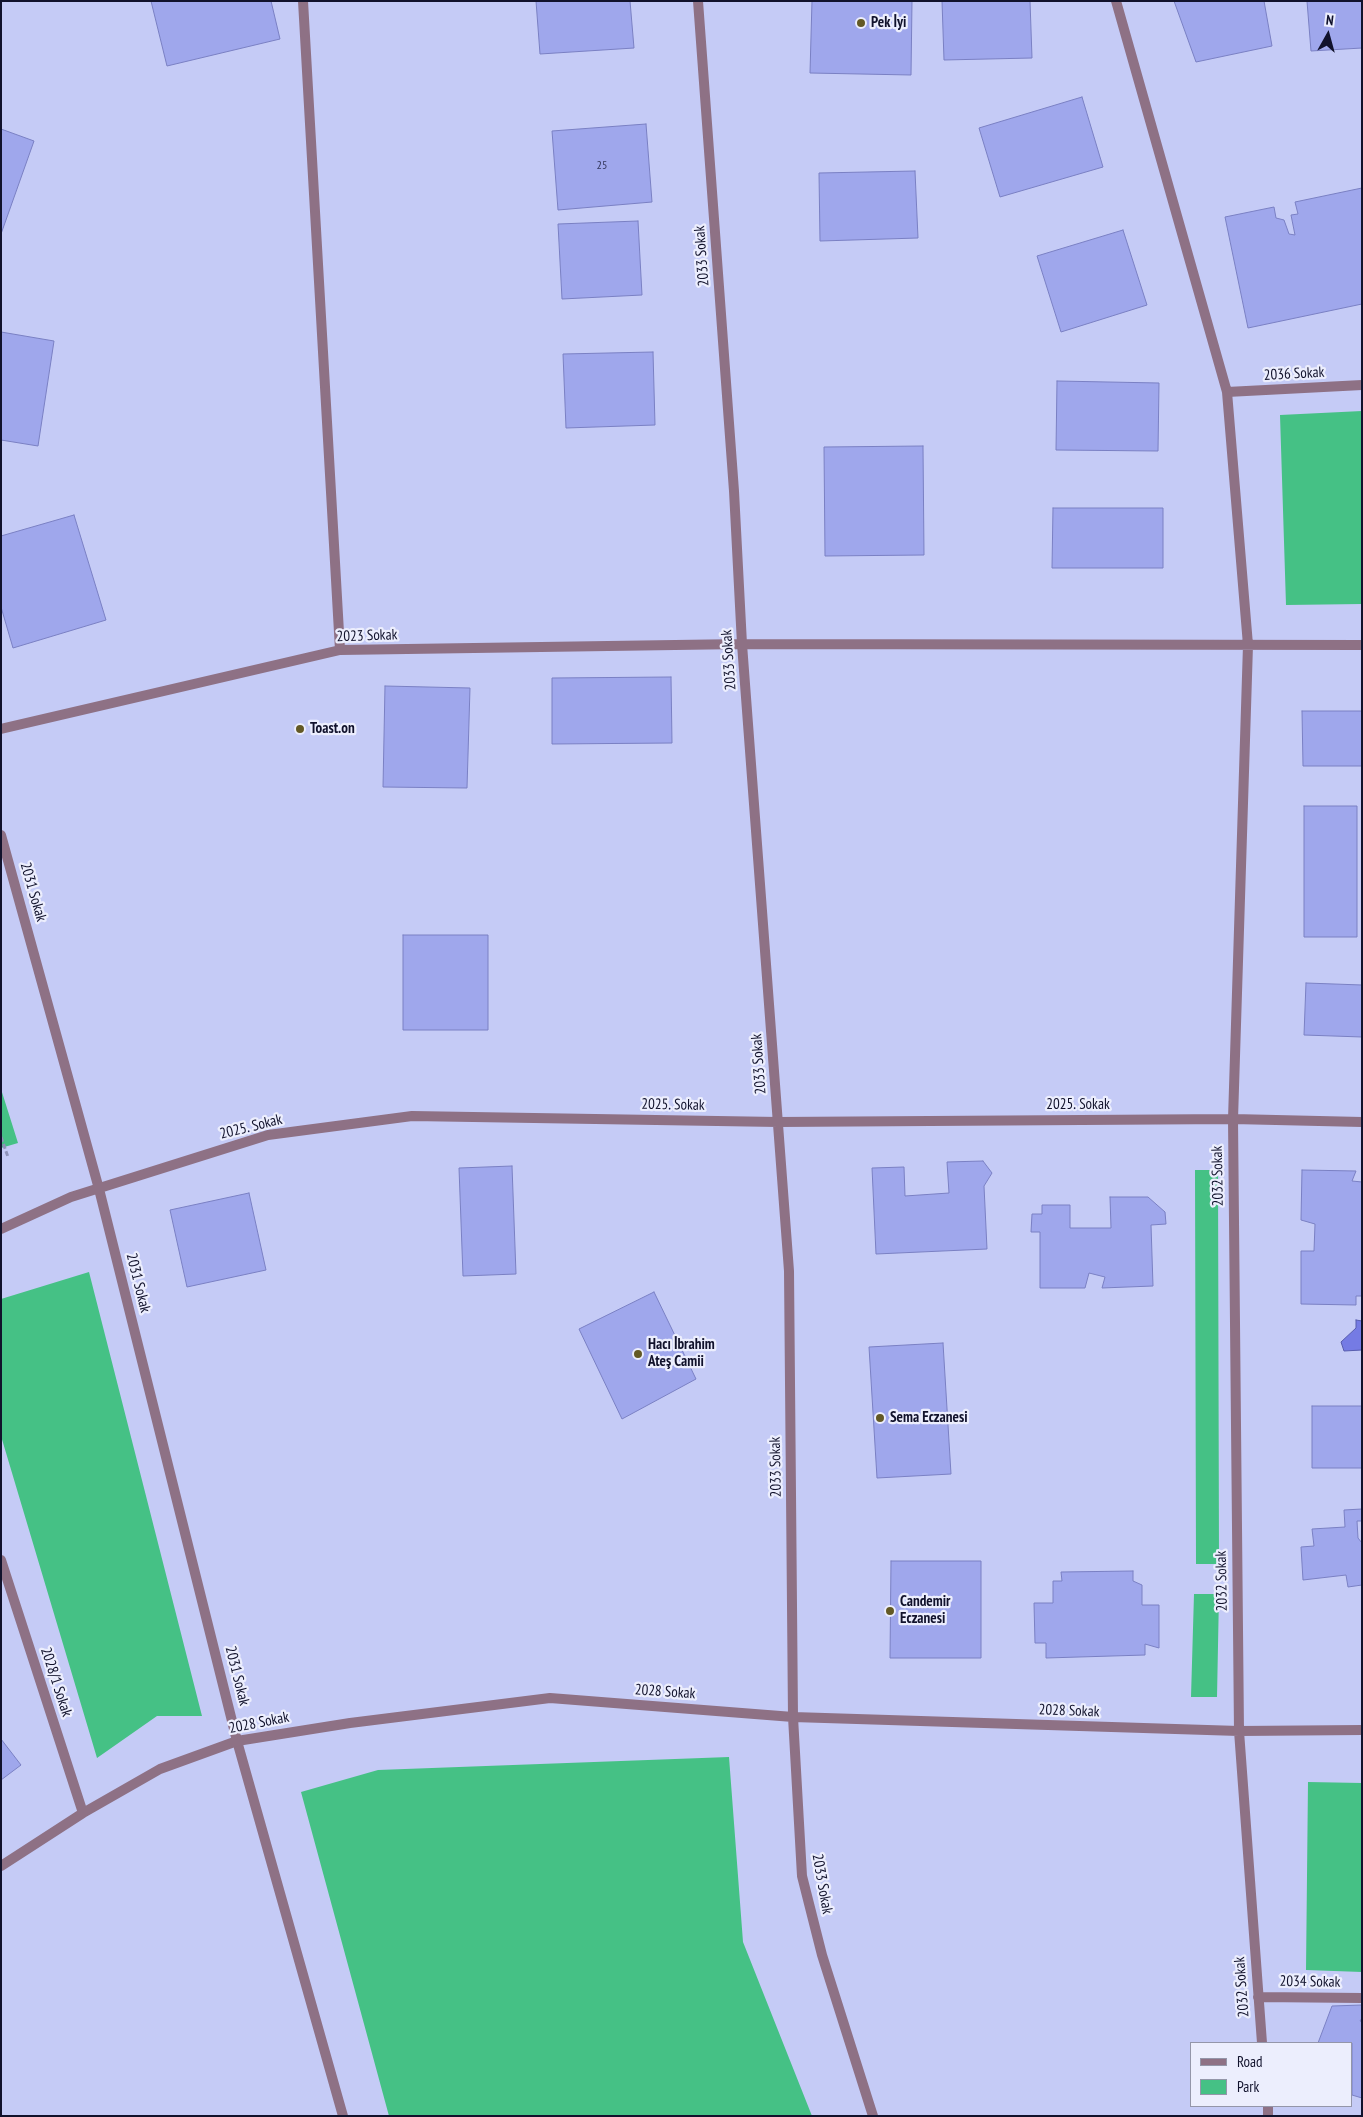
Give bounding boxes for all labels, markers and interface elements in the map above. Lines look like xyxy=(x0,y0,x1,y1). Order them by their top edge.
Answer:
north arrow xyxy=(1303,10,1353,60)
text: N xyxy=(1325,11,1335,30)
place label: Pek İyi xyxy=(871,14,906,32)
marker: Pek İyi xyxy=(855,17,867,29)
house number: 25 xyxy=(597,159,607,173)
street label: 2033 Sokak xyxy=(691,225,713,287)
street label: 2036 Sokak xyxy=(1263,363,1325,385)
street label: 2023 Sokak xyxy=(336,626,398,646)
street label: 2033 Sokak xyxy=(718,629,740,691)
place label: Toast.on xyxy=(310,720,355,738)
marker: Toast.on xyxy=(294,723,306,735)
street label: 2031 Sokak xyxy=(16,860,50,924)
street label: 2033 Sokak xyxy=(748,1033,770,1095)
street label: 2025. Sokak xyxy=(641,1095,705,1115)
street label: 2025. Sokak xyxy=(1046,1096,1110,1114)
street label: 2025. Sokak xyxy=(218,1111,284,1143)
street label: 2032 Sokak xyxy=(1208,1145,1228,1207)
street label: 2031 Sokak xyxy=(122,1251,154,1315)
place label: Hacı İbrahim Ateş Camii xyxy=(648,1336,715,1371)
marker: Hacı İbrahim Ateş Camii xyxy=(632,1348,644,1360)
place label: Sema Eczanesi xyxy=(890,1409,968,1427)
marker: Sema Eczanesi xyxy=(874,1412,886,1424)
street label: 2033 Sokak xyxy=(766,1436,786,1498)
street label: 2032 Sokak xyxy=(1212,1550,1232,1612)
place label: Candemir Eczanesi xyxy=(900,1593,950,1628)
marker: Candemir Eczanesi xyxy=(884,1605,896,1617)
street label: 2031 Sokak xyxy=(221,1644,253,1708)
street label: 2028/1 Sokak xyxy=(36,1645,76,1719)
street label: 2028 Sokak xyxy=(634,1681,696,1703)
street label: 2028 Sokak xyxy=(1038,1701,1100,1721)
street label: 2028 Sokak xyxy=(227,1708,291,1738)
street label: 2033 Sokak xyxy=(808,1853,836,1915)
street label: 2032 Sokak xyxy=(1231,1956,1253,2018)
street label: 2034 Sokak xyxy=(1279,1972,1341,1992)
legend xyxy=(1190,2042,1353,2107)
text: Road xyxy=(1237,2052,1263,2071)
text: Park xyxy=(1237,2077,1259,2096)

